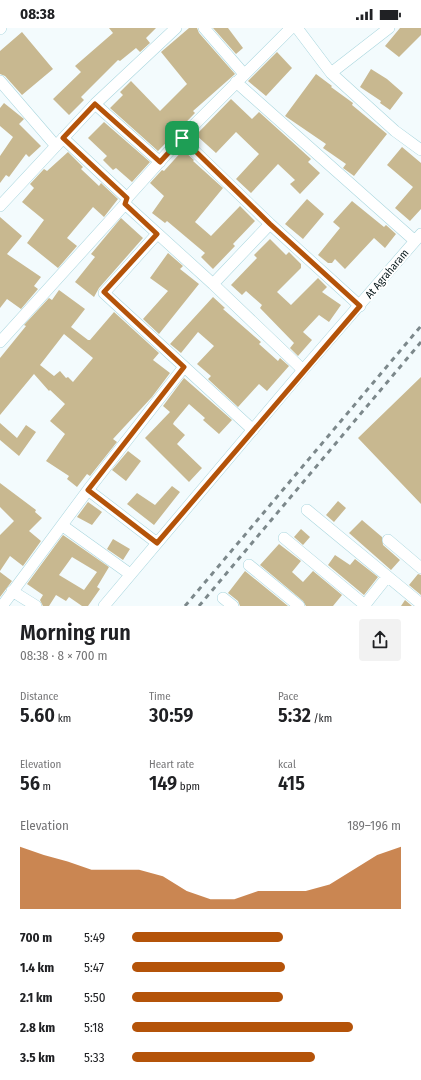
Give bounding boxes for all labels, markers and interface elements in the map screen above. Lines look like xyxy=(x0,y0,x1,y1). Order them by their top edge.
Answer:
text: 08:38 xyxy=(20,5,55,23)
pin xyxy=(165,121,199,155)
icon: arrive xyxy=(171,127,193,149)
street label: At Agraharam xyxy=(363,247,411,301)
text: Morning run xyxy=(20,619,131,646)
button: share xyxy=(359,619,401,661)
text: 08:38 · 8 × 700 m xyxy=(20,648,108,663)
text: Distance xyxy=(20,690,59,703)
text: Time xyxy=(149,690,171,703)
text: Pace xyxy=(278,690,299,703)
text: 5.60 xyxy=(20,703,55,727)
text: 30:59 xyxy=(149,703,193,727)
text: 5:32 xyxy=(278,703,311,727)
text: km xyxy=(55,712,71,725)
text: /km xyxy=(311,712,332,725)
text: Elevation xyxy=(20,758,61,771)
text: Heart rate xyxy=(149,758,194,771)
text: kcal xyxy=(278,758,296,771)
text: 56 xyxy=(20,771,40,795)
text: 149 xyxy=(149,771,177,795)
text: 415 xyxy=(278,771,305,795)
text: m xyxy=(40,780,51,793)
text: bpm xyxy=(177,780,200,793)
text: Elevation xyxy=(20,818,69,833)
text: 189–196 m xyxy=(347,818,401,833)
text: 700 m xyxy=(20,930,52,945)
text: 5:49 xyxy=(84,930,105,945)
text: 1.4 km xyxy=(20,960,54,975)
text: 5:47 xyxy=(84,960,104,975)
text: 2.1 km xyxy=(20,990,52,1005)
text: 5:50 xyxy=(84,990,106,1005)
text: 2.8 km xyxy=(20,1020,55,1035)
text: 5:18 xyxy=(84,1020,104,1035)
text: 3.5 km xyxy=(20,1050,55,1065)
text: 5:33 xyxy=(84,1050,105,1065)

